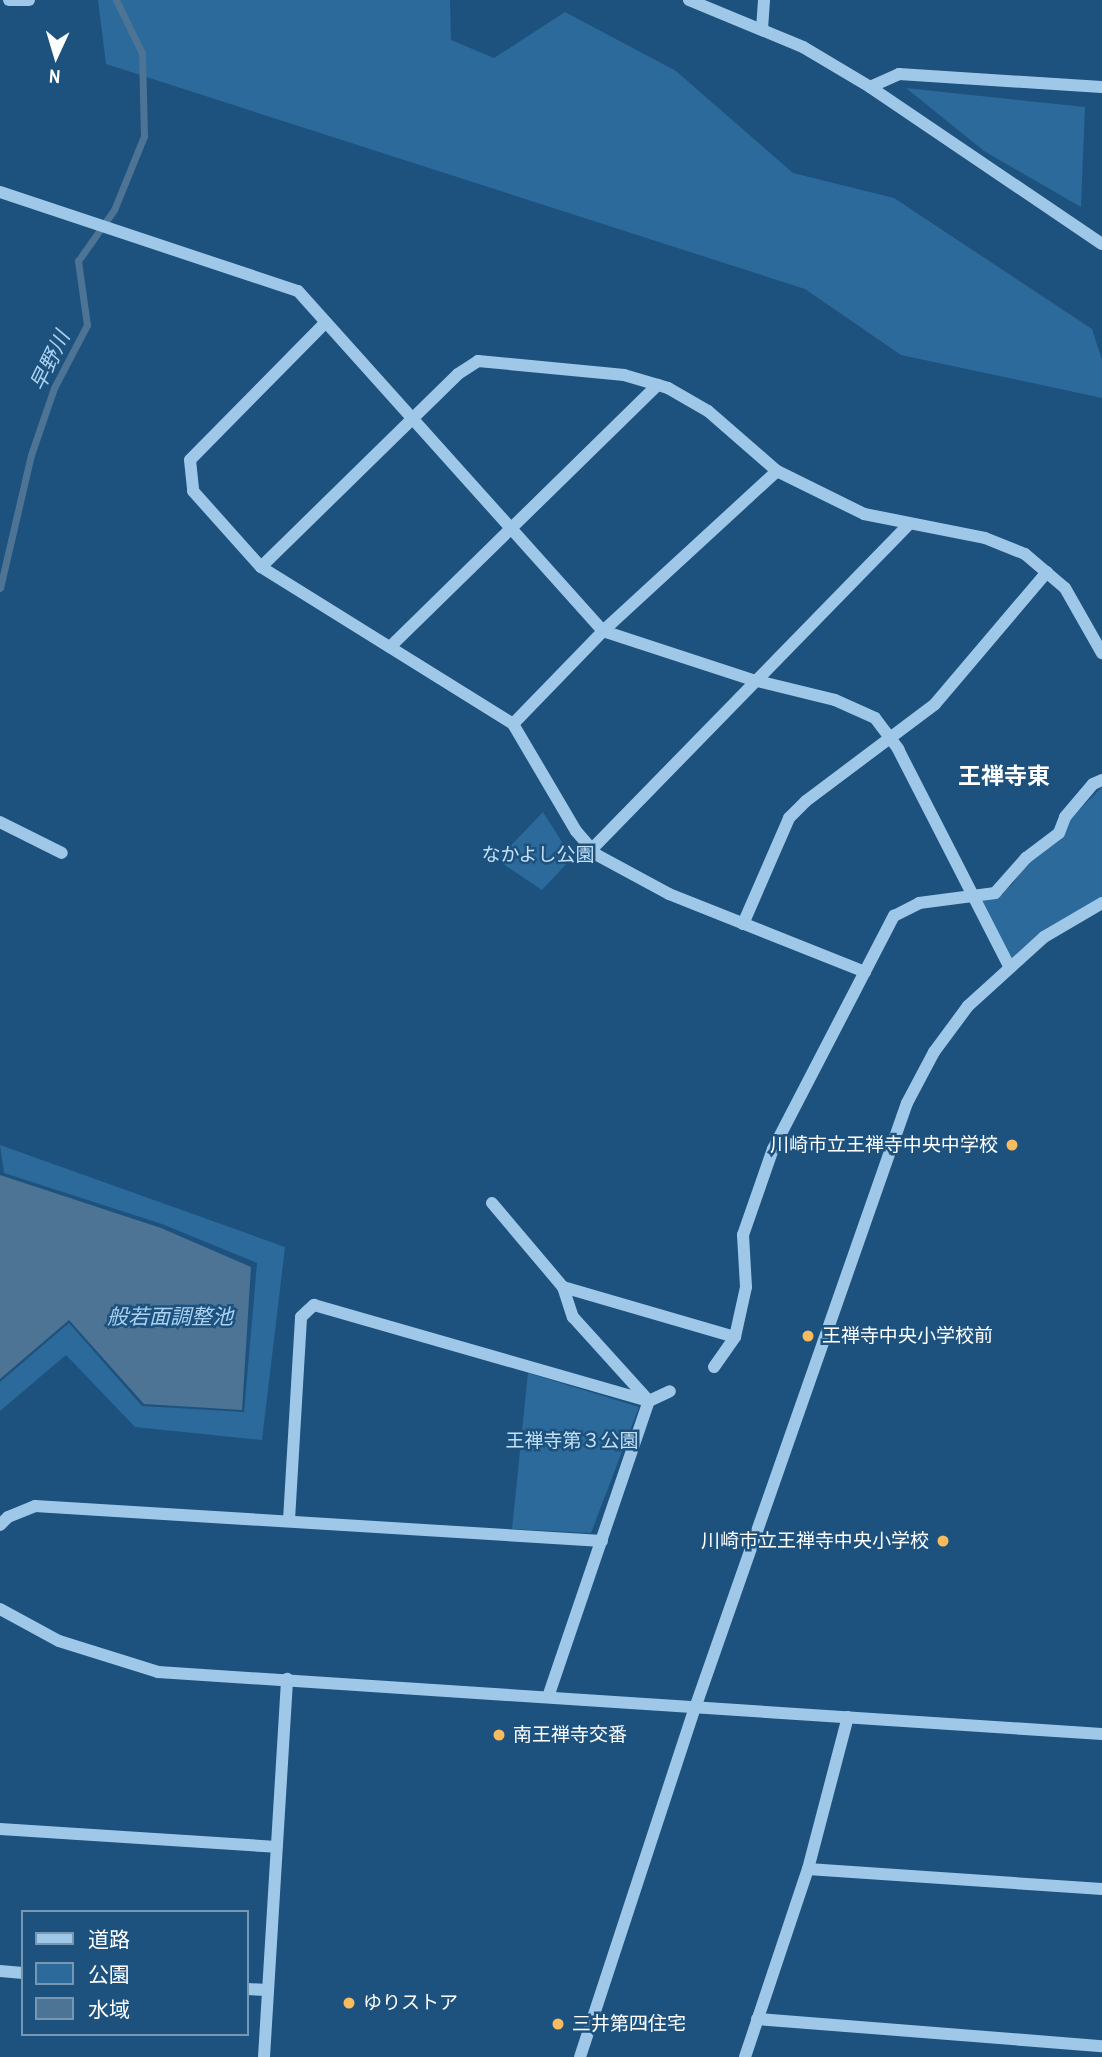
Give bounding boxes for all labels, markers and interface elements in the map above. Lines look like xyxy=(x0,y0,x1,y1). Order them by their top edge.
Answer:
north arrow xyxy=(21,21,91,91)
text: N xyxy=(48,64,61,90)
water label: 早野川 xyxy=(25,327,75,395)
district label: 王禅寺東 xyxy=(958,762,1050,790)
park label: なかよし公園 xyxy=(481,844,595,866)
place label: 川崎市立王禅寺中央中学校 xyxy=(770,1134,998,1156)
marker: 川崎市立王禅寺中央中学校 xyxy=(1004,1137,1020,1153)
water label: 般若面調整池 xyxy=(107,1304,233,1330)
place label: 王禅寺中央小学校前 xyxy=(822,1325,993,1347)
marker: 王禅寺中央小学校前 xyxy=(800,1328,816,1344)
park label: 王禅寺第３公園 xyxy=(506,1430,638,1452)
place label: 川崎市立王禅寺中央小学校 xyxy=(701,1530,929,1552)
marker: 川崎市立王禅寺中央小学校 xyxy=(935,1533,951,1549)
place label: 南王禅寺交番 xyxy=(513,1724,627,1746)
marker: 南王禅寺交番 xyxy=(491,1727,507,1743)
legend xyxy=(21,1910,248,2036)
text: 道路 xyxy=(88,1925,130,1954)
text: 公園 xyxy=(88,1960,130,1989)
place label: ゆりストア xyxy=(363,1992,458,2014)
text: 水域 xyxy=(88,1995,130,2024)
marker: ゆりストア xyxy=(341,1995,357,2011)
place label: 三井第四住宅 xyxy=(572,2013,686,2035)
marker: 三井第四住宅 xyxy=(550,2016,566,2032)

